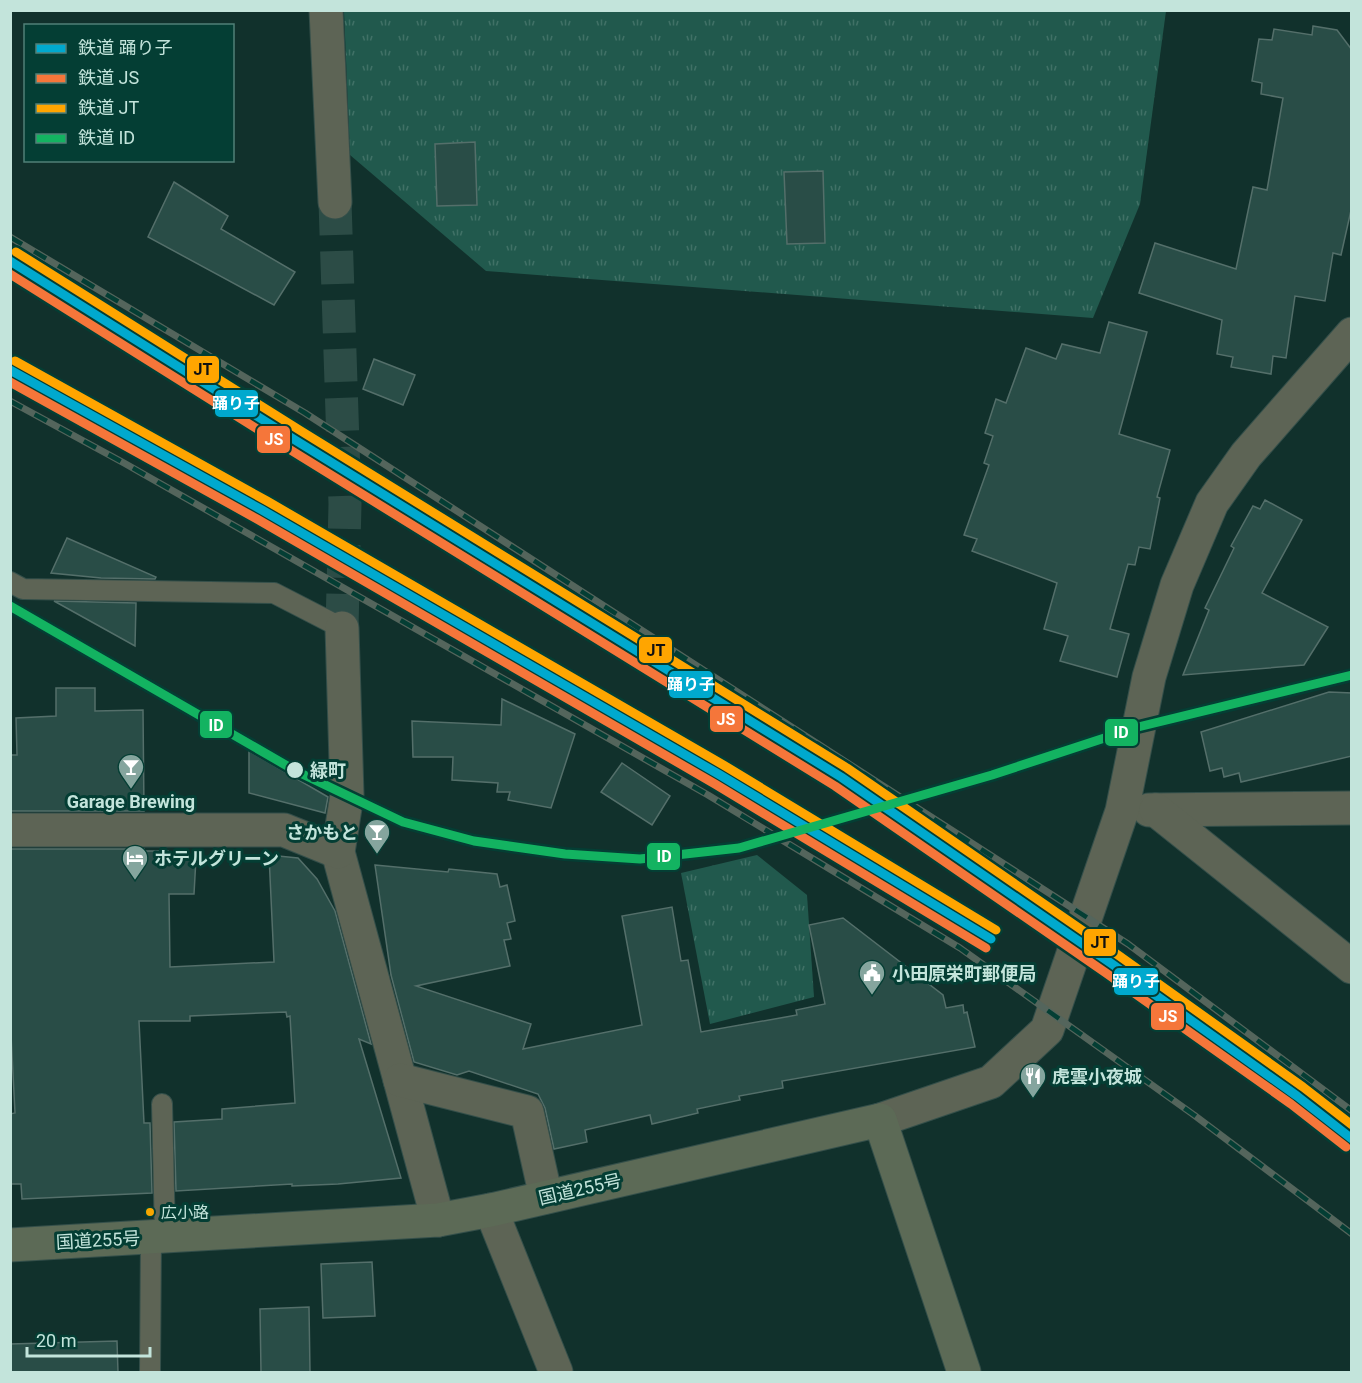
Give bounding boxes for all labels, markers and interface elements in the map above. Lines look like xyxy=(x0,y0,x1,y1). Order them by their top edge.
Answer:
legend xyxy=(24,24,234,162)
text: 鉄道 踊り子 xyxy=(78,37,172,58)
text: 鉄道 JS xyxy=(78,67,139,88)
text: 鉄道 JT xyxy=(78,97,139,118)
text: 鉄道 ID xyxy=(78,127,135,148)
line badge: JT xyxy=(186,355,220,384)
text: JT xyxy=(194,360,213,379)
line badge: 踊り子 xyxy=(214,389,259,418)
text: 踊り子 xyxy=(212,394,260,413)
line badge: JS xyxy=(256,425,291,454)
text: JS xyxy=(265,430,284,449)
line badge: JT xyxy=(638,636,673,664)
text: JT xyxy=(647,641,666,660)
line badge: 踊り子 xyxy=(668,670,714,699)
text: 踊り子 xyxy=(667,675,715,694)
line badge: JS xyxy=(709,705,744,733)
line badge: ID xyxy=(199,710,233,739)
text: JS xyxy=(717,710,736,729)
text: ID xyxy=(208,716,224,735)
line badge: ID xyxy=(1104,718,1139,747)
text: ID xyxy=(1113,723,1129,742)
bar icon: Garage Brewing xyxy=(116,752,146,790)
marker: 緑町 xyxy=(285,760,305,780)
place label: 緑町 xyxy=(310,760,346,781)
place label: Garage Brewing xyxy=(67,791,195,812)
bar icon: さかもと xyxy=(362,817,392,855)
place label: さかもと xyxy=(286,822,358,843)
line badge: ID xyxy=(646,842,681,871)
hotel icon: ホテルグリーン xyxy=(120,843,150,881)
text: ID xyxy=(656,847,672,866)
place label: ホテルグリーン xyxy=(154,848,279,869)
line badge: JT xyxy=(1083,928,1117,957)
text: JT xyxy=(1091,933,1110,952)
public building icon: 小田原栄町郵便局 xyxy=(857,958,887,996)
place label: 小田原栄町郵便局 xyxy=(892,963,1036,984)
line badge: 踊り子 xyxy=(1113,967,1159,996)
text: 踊り子 xyxy=(1112,972,1160,991)
line badge: JS xyxy=(1150,1002,1185,1031)
text: JS xyxy=(1159,1007,1178,1026)
restaurant icon: 虎雲小夜城 xyxy=(1018,1061,1048,1099)
place label: 虎雲小夜城 xyxy=(1052,1066,1142,1087)
street label: 国道255号 xyxy=(537,1169,623,1209)
place label: 広小路 xyxy=(161,1203,209,1222)
marker: 広小路 xyxy=(144,1206,156,1218)
street label: 国道255号 xyxy=(55,1227,141,1253)
scale bar xyxy=(27,1320,150,1358)
text: 20 m xyxy=(36,1330,76,1351)

